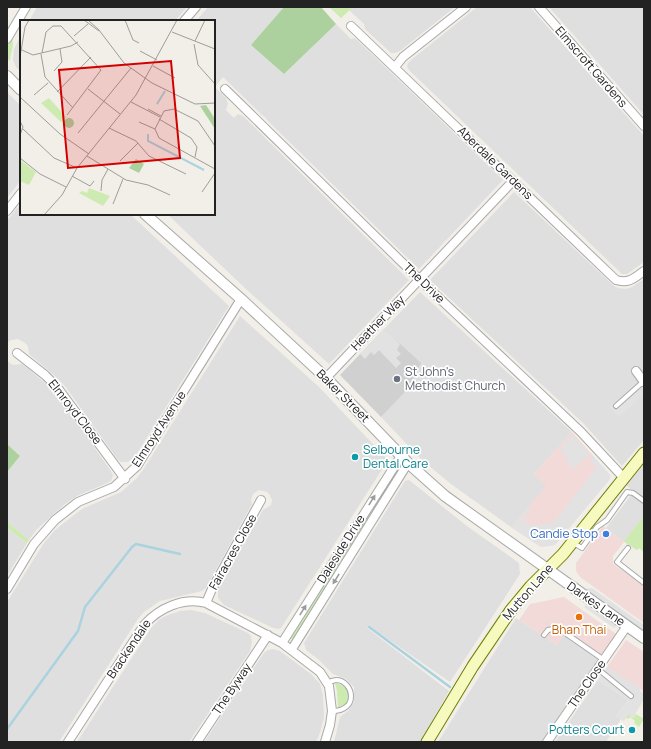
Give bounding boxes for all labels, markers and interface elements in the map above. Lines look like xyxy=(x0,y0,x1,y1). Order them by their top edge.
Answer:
inset map xyxy=(20,20,215,215)
street label: Elmscroft Gardens xyxy=(551,23,631,111)
street label: Aberdale Gardens xyxy=(454,122,537,203)
street label: The Drive xyxy=(400,259,449,307)
street label: Heather Way xyxy=(347,291,409,354)
place label: St John's Methodist Church xyxy=(405,363,505,394)
street label: Baker Street xyxy=(313,365,374,426)
marker: St John's Methodist Church xyxy=(392,374,402,384)
street label: Elmroyd Close xyxy=(45,376,106,448)
street label: Elmroyd Avenue xyxy=(128,387,190,470)
place label: Selbourne Dental Care xyxy=(363,441,428,472)
marker: Selbourne Dental Care xyxy=(350,452,360,462)
one-way arrow xyxy=(369,494,376,506)
street label: Fairacres Close xyxy=(205,511,260,593)
street label: Daleside Drive xyxy=(313,511,369,586)
place label: Candie Stop xyxy=(530,525,598,542)
marker: Candie Stop xyxy=(601,529,611,539)
street label: Mutton Lane xyxy=(498,560,557,624)
one-way arrow xyxy=(332,573,339,585)
street label: Darkes Lane xyxy=(564,577,629,630)
one-way arrow xyxy=(299,604,306,616)
marker: Bhan Thai xyxy=(574,612,584,622)
street label: Brackendale xyxy=(102,616,155,682)
place label: Bhan Thai xyxy=(552,621,606,638)
street label: The Close xyxy=(564,656,609,711)
street label: The Byway xyxy=(208,659,255,718)
place label: Potters Court xyxy=(549,721,624,738)
marker: Potters Court xyxy=(627,725,637,735)

